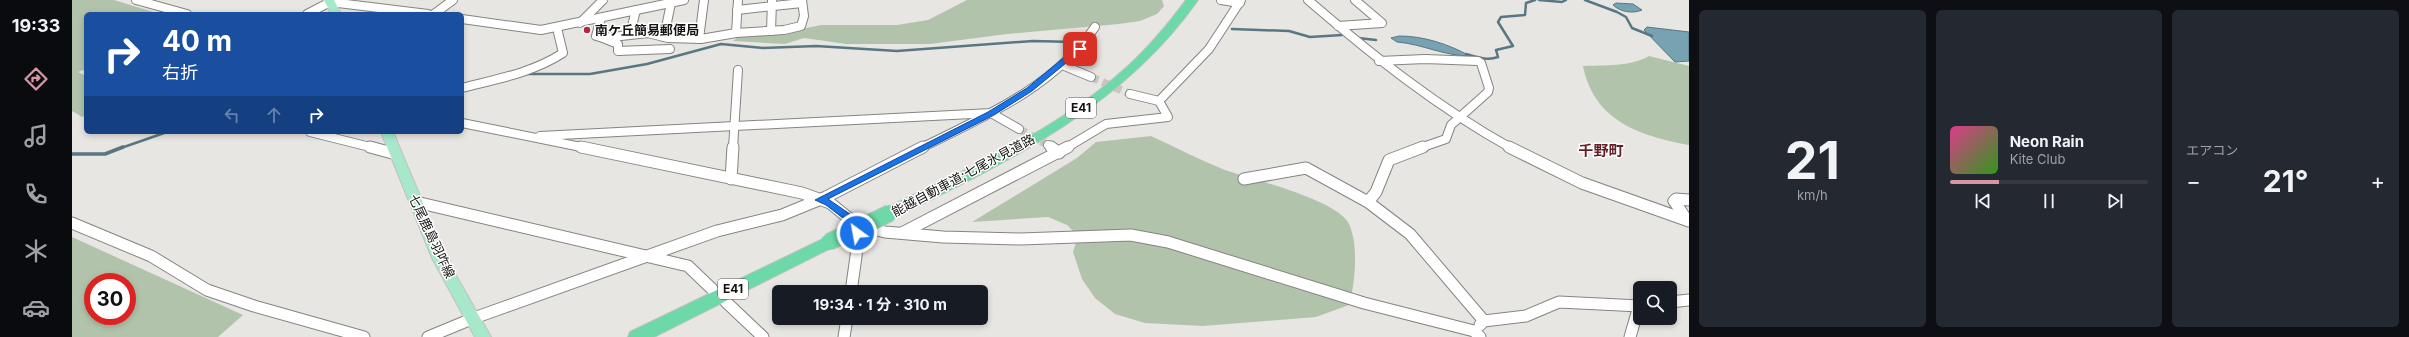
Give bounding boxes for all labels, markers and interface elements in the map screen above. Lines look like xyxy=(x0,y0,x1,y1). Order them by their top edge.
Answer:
text: 19:33 xyxy=(12,15,60,36)
place label: 南ケ丘簡易郵便局 xyxy=(595,22,699,38)
text: 40 m xyxy=(162,24,232,58)
marker: 南ケ丘簡易郵便局 xyxy=(582,25,592,35)
icon: right xyxy=(96,28,148,80)
pin xyxy=(1063,32,1097,66)
icon: arrive xyxy=(1069,38,1091,60)
text: 右折 xyxy=(162,62,198,83)
icon: directions xyxy=(22,65,50,93)
road number: E41 xyxy=(1066,98,1096,118)
icon: left xyxy=(221,104,243,126)
icon: ahead xyxy=(263,104,285,126)
icon: right xyxy=(305,104,327,126)
icon: music xyxy=(22,122,50,150)
text: 21 xyxy=(1785,129,1840,192)
street label: 能越自動車道;七尾氷見道路 xyxy=(889,130,1037,220)
text: Neon Rain xyxy=(2010,132,2084,151)
district label: 千野町 xyxy=(1578,141,1624,160)
text: エアコン xyxy=(2186,142,2238,158)
text: Kite Club xyxy=(2010,151,2065,167)
text: 21° xyxy=(2263,163,2308,199)
text: − xyxy=(2186,168,2201,194)
text: + xyxy=(2370,168,2385,194)
icon: phone xyxy=(22,180,50,208)
text: km/h xyxy=(1797,187,1828,203)
icon: previous xyxy=(1972,190,1994,212)
icon: pause xyxy=(2038,190,2060,212)
icon: next xyxy=(2104,190,2126,212)
street label: 七尾鹿島羽咋線 xyxy=(406,191,458,281)
position arrow xyxy=(836,212,878,254)
icon: climate xyxy=(22,237,50,265)
speed limit sign: 30 xyxy=(84,273,136,325)
road number: E41 xyxy=(718,279,748,299)
map controls xyxy=(1633,281,1677,325)
button: search xyxy=(1633,281,1677,325)
icon: car xyxy=(22,294,50,322)
text: 19:34 · 1 分 · 310 m xyxy=(813,295,947,314)

